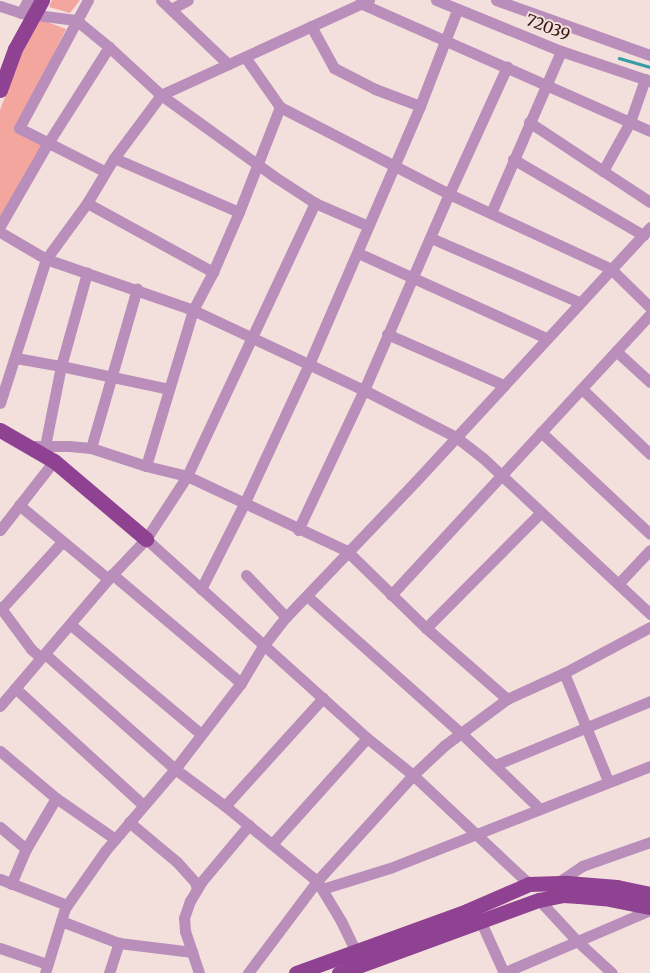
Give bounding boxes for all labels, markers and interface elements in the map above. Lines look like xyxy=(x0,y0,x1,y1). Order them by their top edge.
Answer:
street label: 72039 xyxy=(523,10,573,44)

